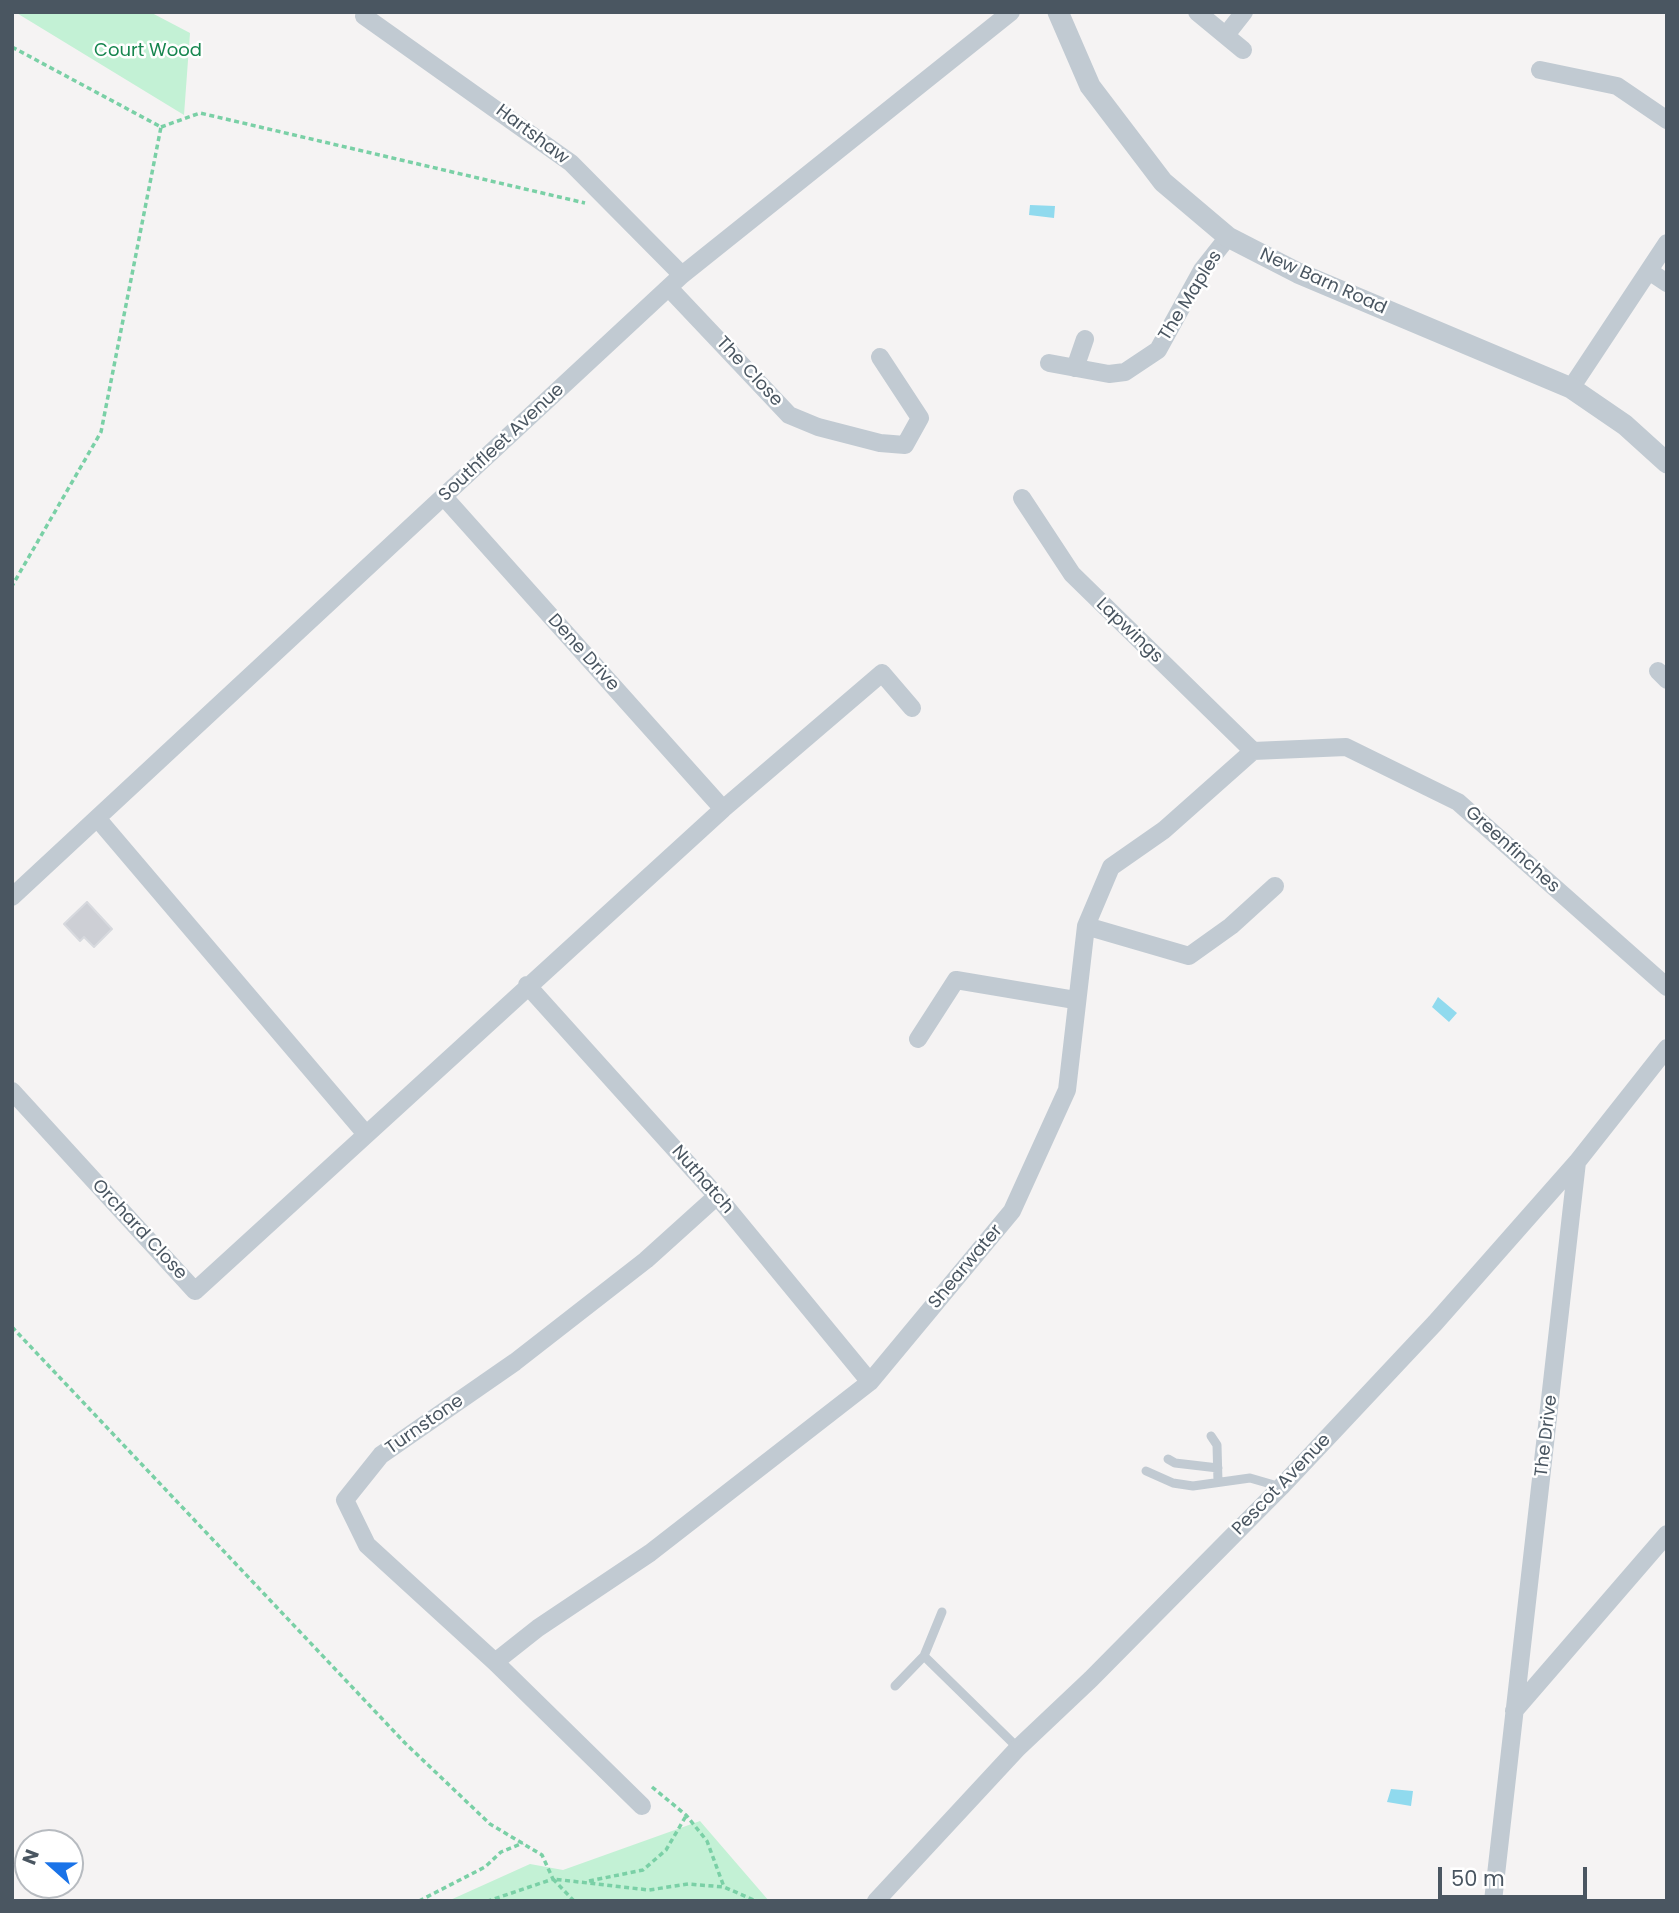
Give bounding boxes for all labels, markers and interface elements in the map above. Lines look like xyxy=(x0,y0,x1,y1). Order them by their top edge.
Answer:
park label: Court Wood xyxy=(94,40,202,62)
street label: Hartshaw xyxy=(491,101,573,169)
street label: New Barn Road xyxy=(1256,244,1390,320)
street label: The Maples xyxy=(1155,247,1227,345)
street label: The Close xyxy=(711,333,787,411)
street label: Southfleet Avenue xyxy=(435,379,569,507)
street label: Lapwings xyxy=(1091,594,1167,668)
street label: Dene Drive xyxy=(543,610,623,696)
street label: Greenfinches xyxy=(1460,802,1564,898)
street label: Nuthatch xyxy=(666,1141,738,1219)
street label: Orchard Close xyxy=(87,1175,191,1285)
street label: Shearwater xyxy=(924,1220,1008,1314)
street label: Turnstone xyxy=(382,1390,468,1460)
street label: The Drive xyxy=(1531,1394,1563,1478)
street label: Pescot Avenue xyxy=(1228,1430,1336,1540)
north arrow xyxy=(14,1829,84,1899)
text: N xyxy=(16,1846,46,1869)
scale bar xyxy=(1441,1854,1590,1898)
text: 50 m xyxy=(1451,1864,1505,1893)

